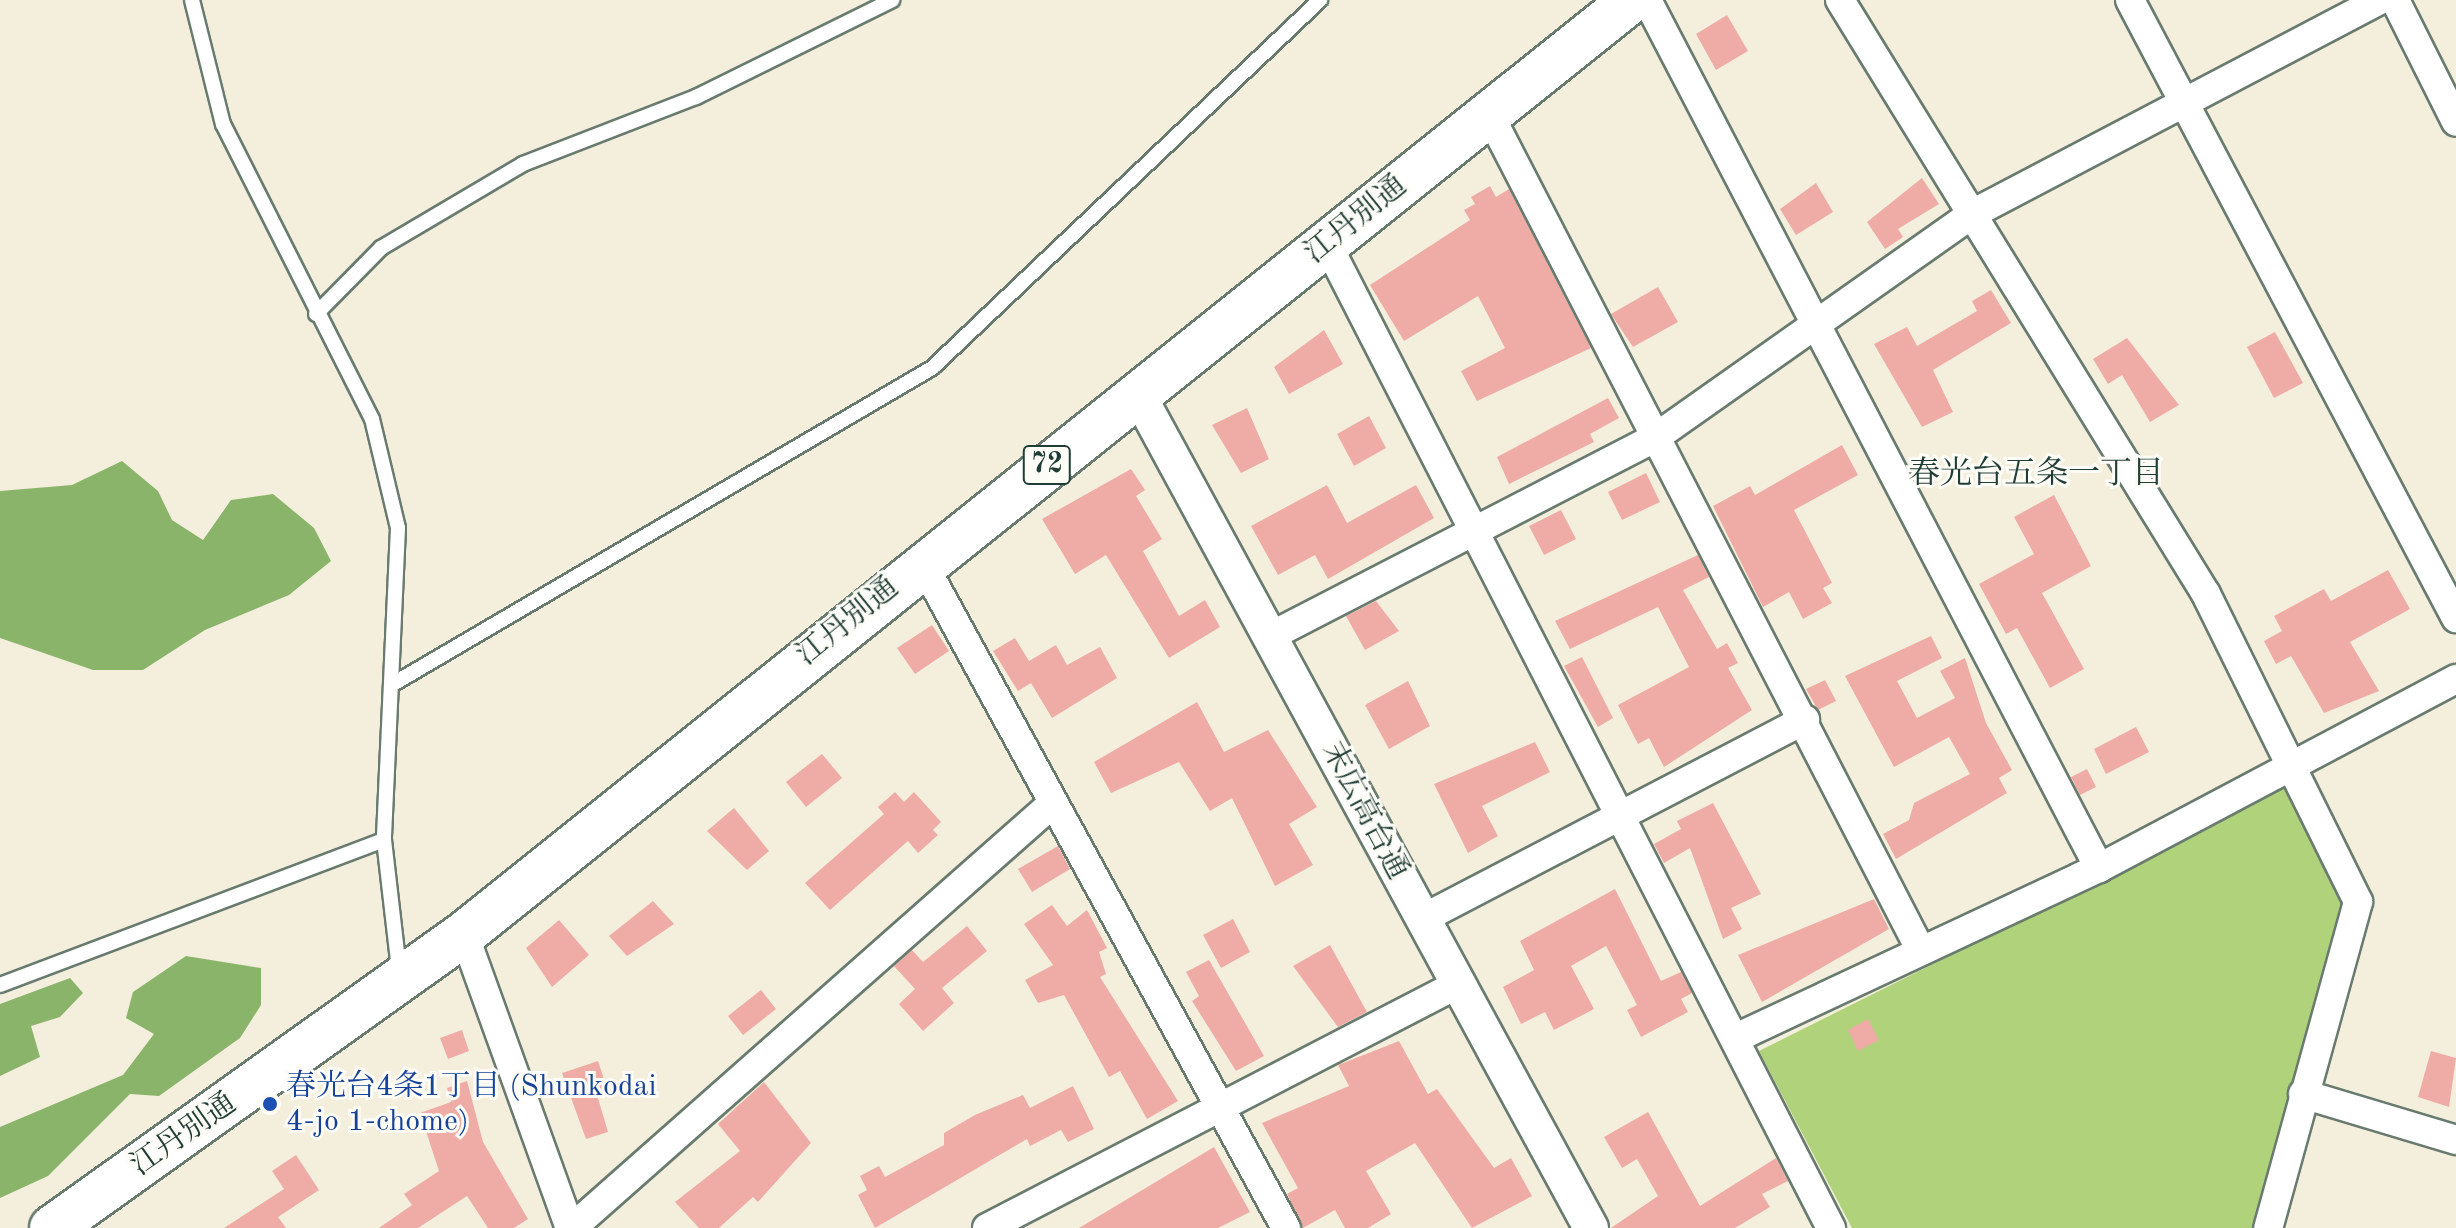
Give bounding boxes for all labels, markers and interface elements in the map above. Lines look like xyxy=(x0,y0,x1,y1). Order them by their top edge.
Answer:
street label: 江丹別通 xyxy=(1298,168,1414,272)
road number: 72 xyxy=(1021,441,1073,489)
district label: 春光台五条一丁目 xyxy=(1908,456,2164,494)
street label: 江丹別通 xyxy=(790,570,906,674)
street label: 末広高台通 xyxy=(1313,736,1415,886)
place label: 春光台4条1丁目 (Shunkodai 4-jo 1-chome) xyxy=(286,1069,656,1140)
street label: 江丹別通 xyxy=(125,1086,243,1184)
marker: 春光台4条1丁目 (Shunkodai 4-jo 1-chome) xyxy=(261,1095,279,1113)

